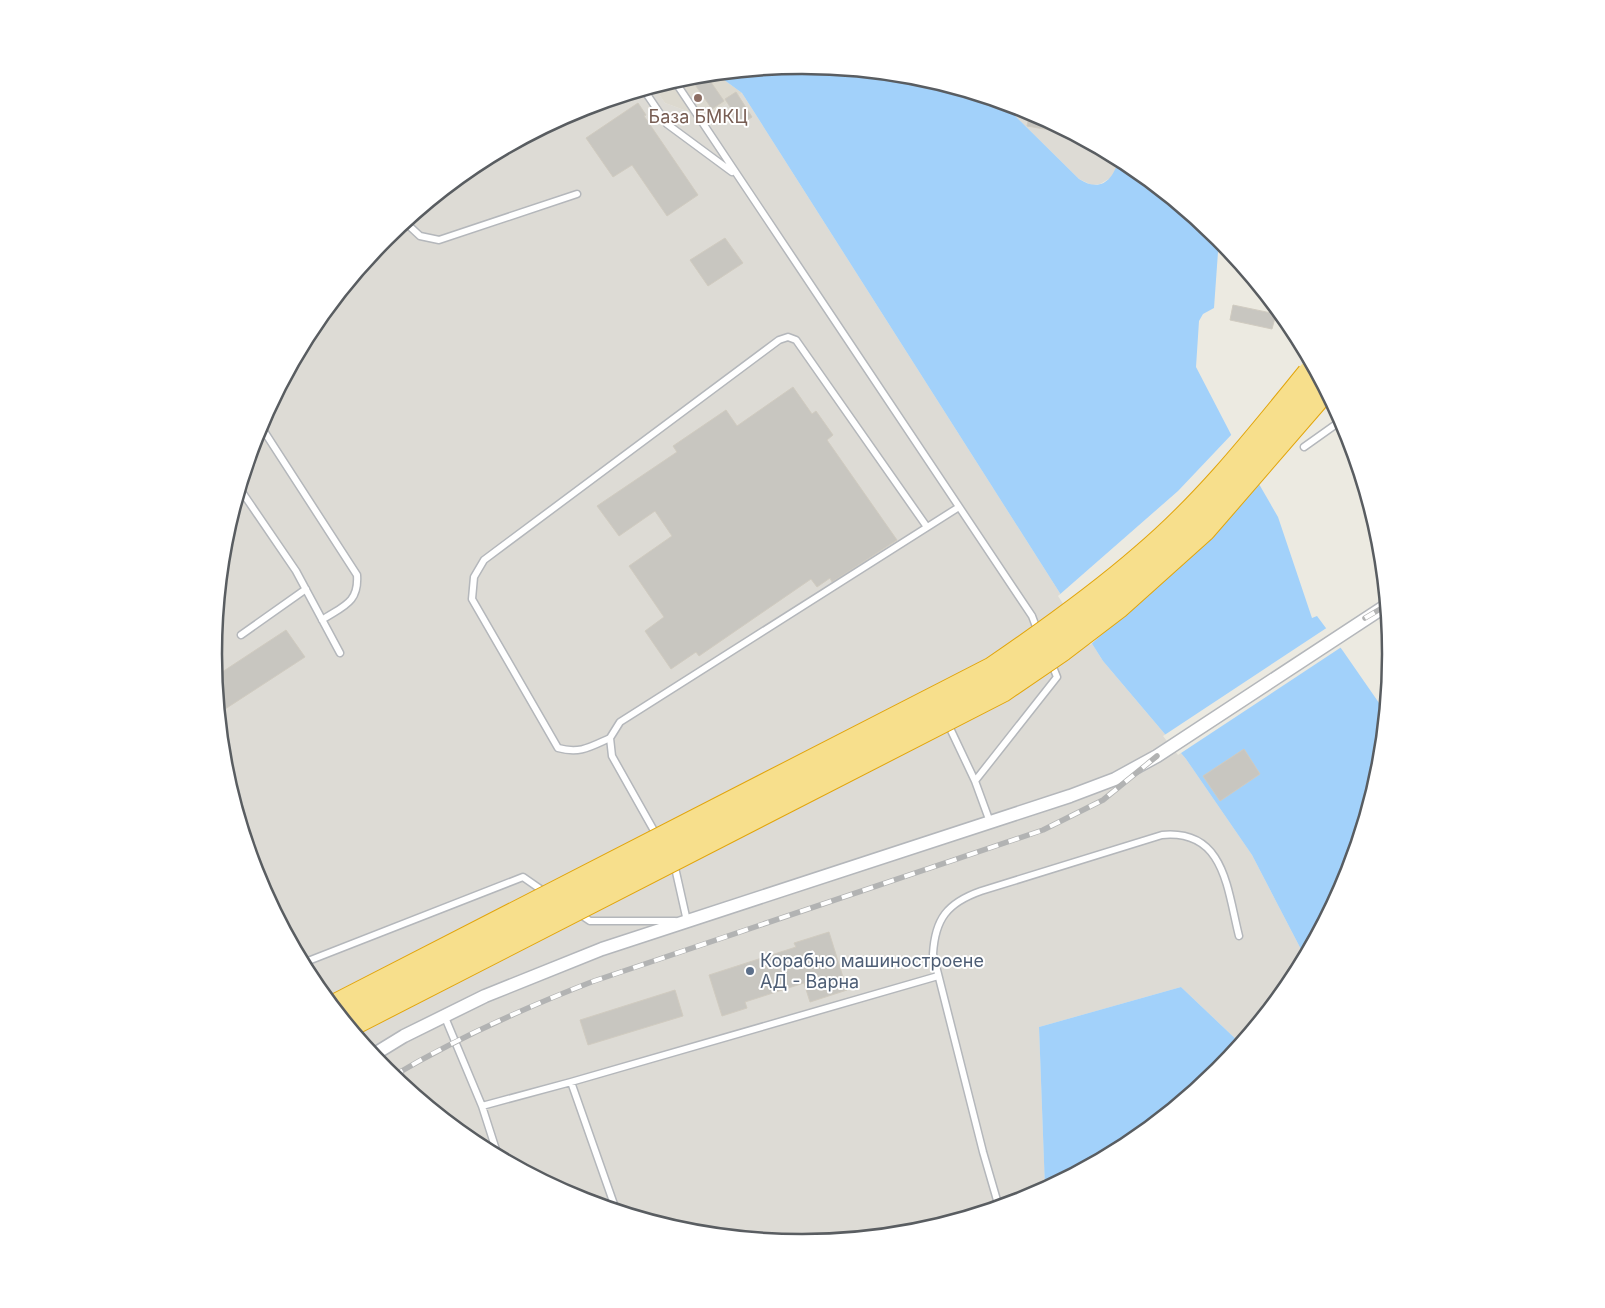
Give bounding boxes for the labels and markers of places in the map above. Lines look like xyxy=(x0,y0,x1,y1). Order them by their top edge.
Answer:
marker: База БМКЦ xyxy=(692,92,704,104)
place label: База БМКЦ xyxy=(649,106,747,127)
place label: Корабно машиностроене АД - Варна xyxy=(760,950,984,992)
marker: Корабно машиностроене АД - Варна xyxy=(744,965,756,977)

